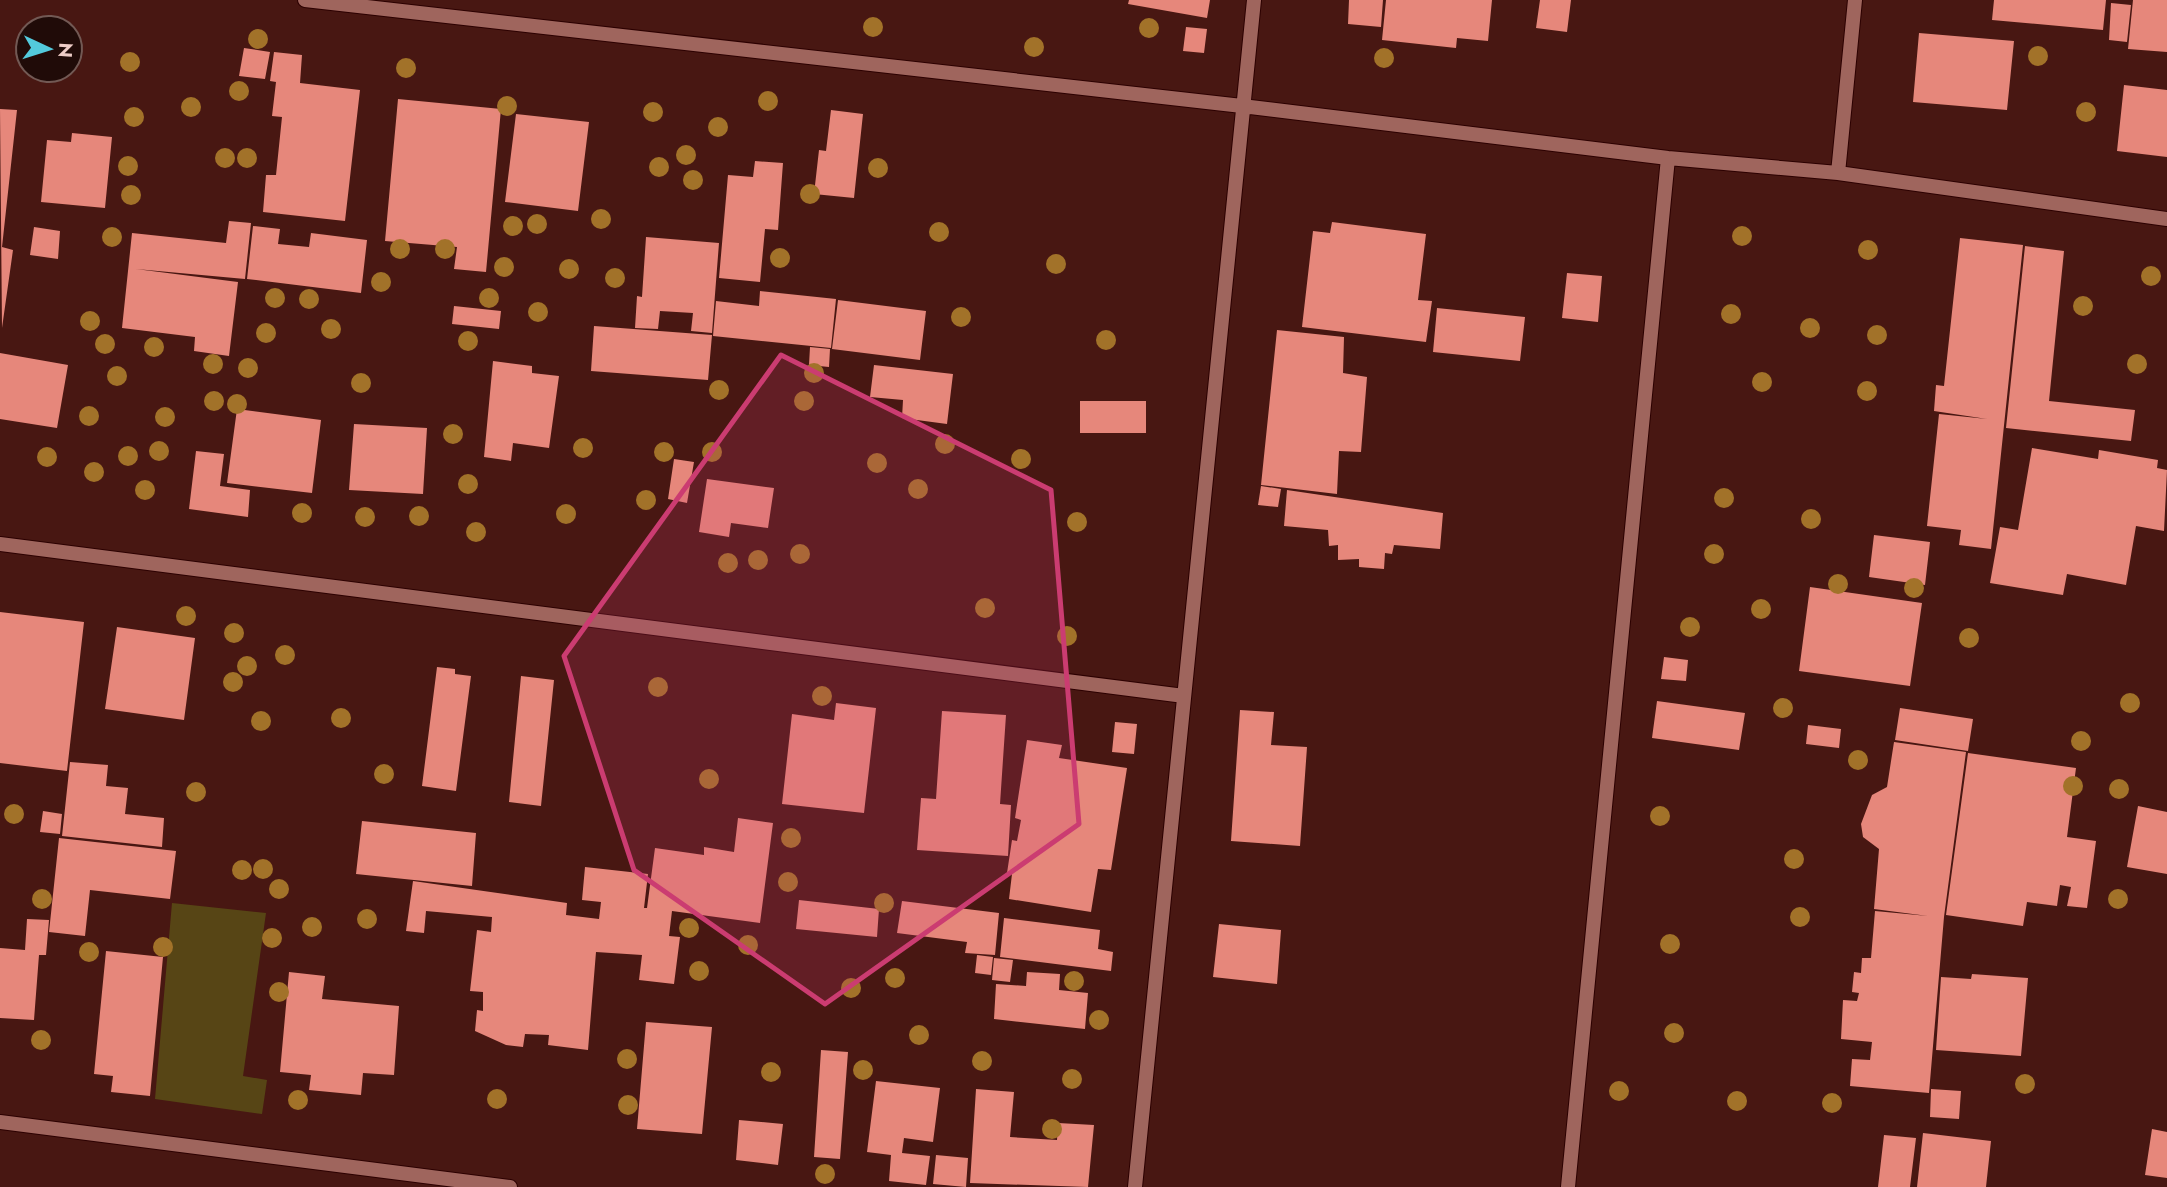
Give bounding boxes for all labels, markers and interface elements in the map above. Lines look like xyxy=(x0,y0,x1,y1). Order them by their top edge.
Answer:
north arrow xyxy=(14,14,84,84)
text: N xyxy=(51,42,79,59)

